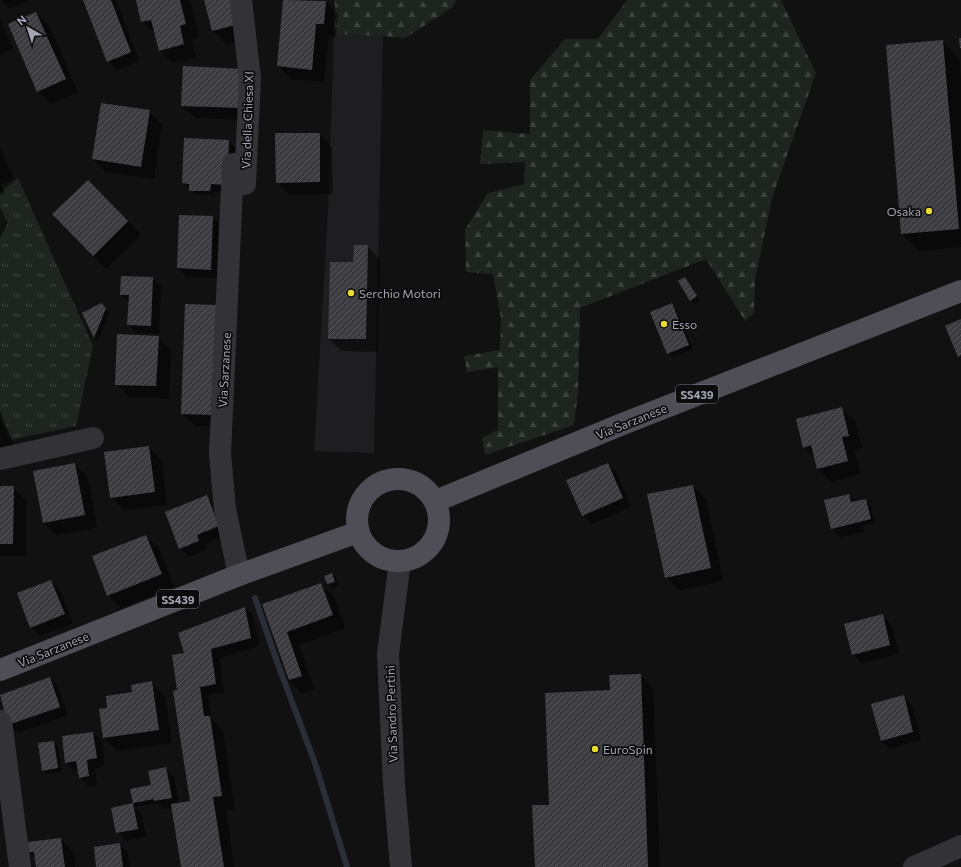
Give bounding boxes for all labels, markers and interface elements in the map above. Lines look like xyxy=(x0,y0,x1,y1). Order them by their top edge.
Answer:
north arrow xyxy=(8,8,48,48)
text: N xyxy=(14,12,29,27)
street label: Via della Chiesa XI xyxy=(238,71,256,169)
place label: Osaka xyxy=(887,204,921,218)
marker: Osaka xyxy=(924,206,934,216)
place label: Serchio Motori xyxy=(359,286,441,300)
marker: Serchio Motori xyxy=(346,288,356,298)
place label: Esso xyxy=(672,317,697,331)
marker: Esso xyxy=(659,319,669,329)
street label: Via Sarzanese xyxy=(215,332,233,408)
road number: SS439 xyxy=(676,385,718,403)
street label: Via Sarzanese xyxy=(593,400,669,442)
road number: SS439 xyxy=(157,590,199,608)
street label: Via Sarzanese xyxy=(15,628,91,670)
street label: Via Sandro Pertini xyxy=(382,665,400,763)
place label: EuroSpin xyxy=(603,742,653,756)
marker: EuroSpin xyxy=(590,744,600,754)

